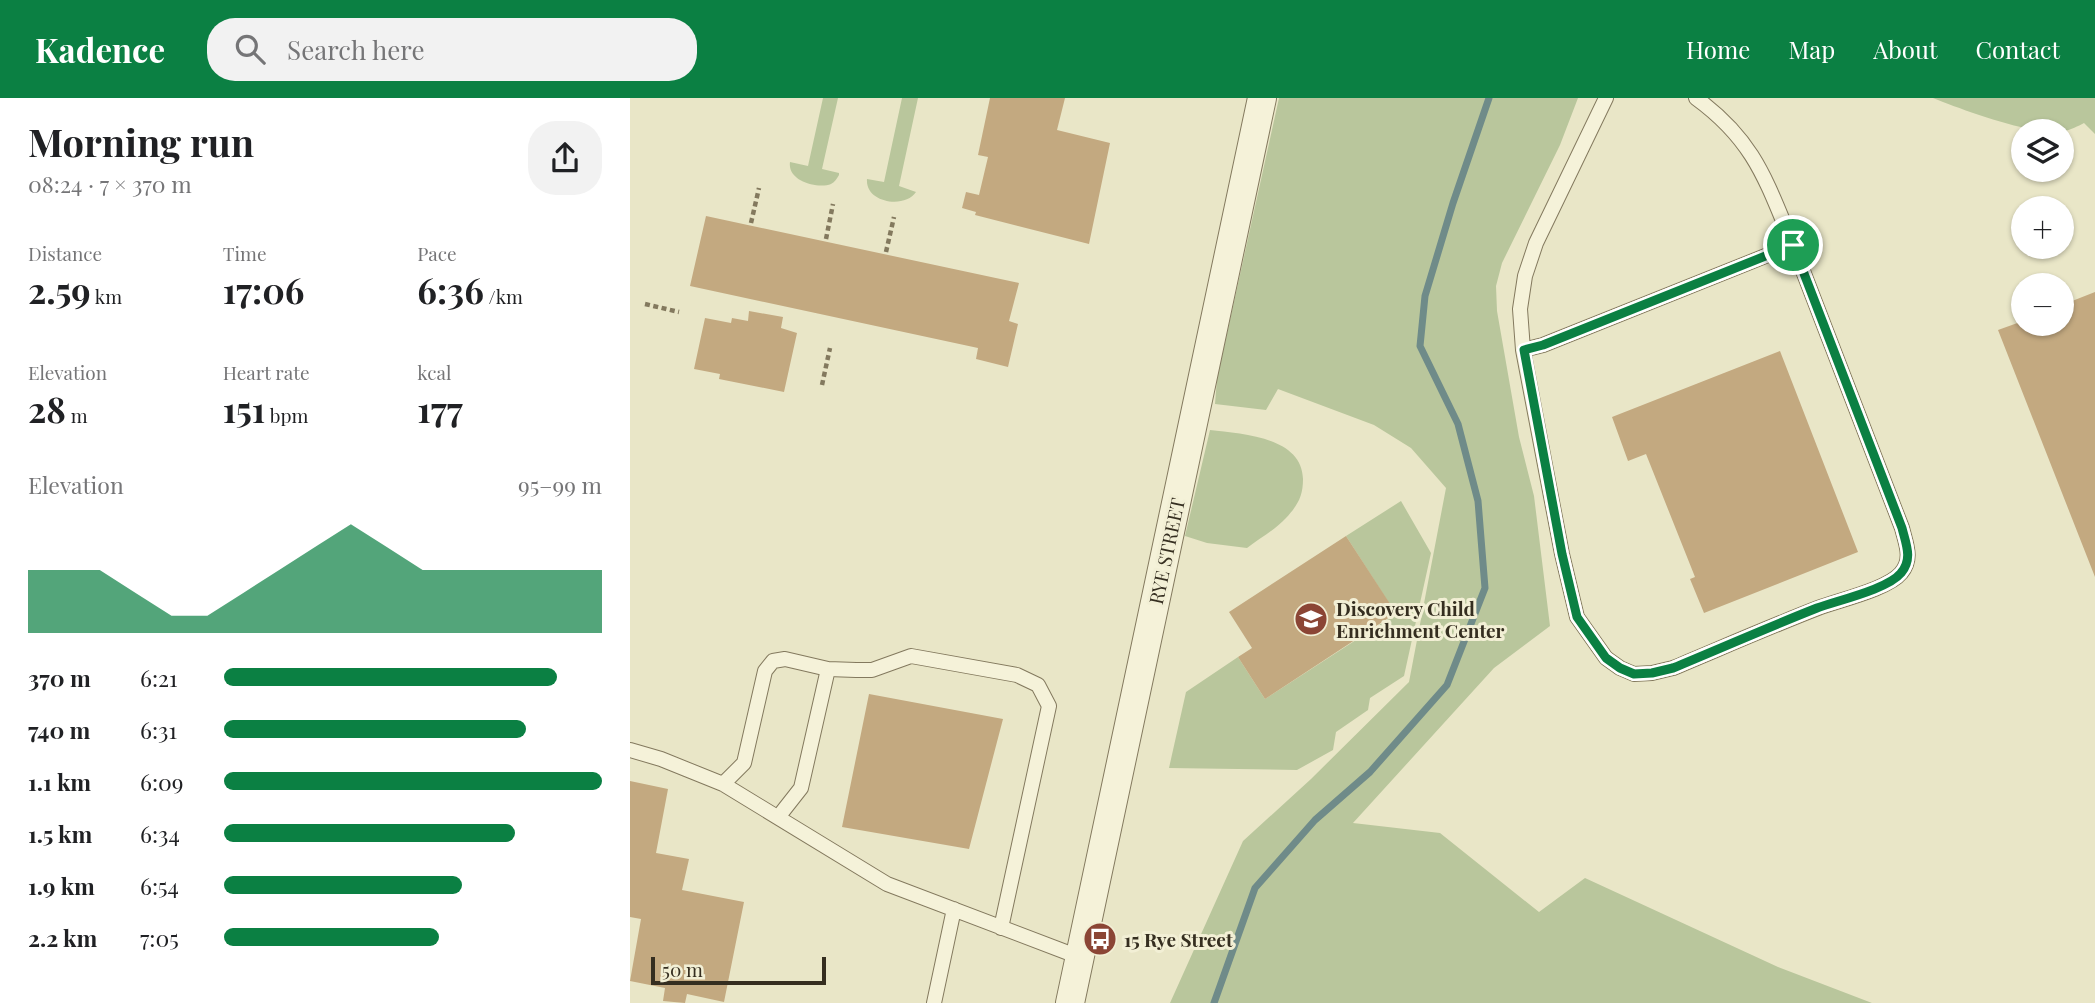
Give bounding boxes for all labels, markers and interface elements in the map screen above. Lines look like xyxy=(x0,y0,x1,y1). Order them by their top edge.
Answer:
search box xyxy=(207,18,697,81)
text: Kadence xyxy=(35,27,165,71)
icon: search xyxy=(231,30,269,68)
text: Search here xyxy=(287,32,425,67)
text: Home xyxy=(1686,33,1750,65)
text: Map xyxy=(1788,33,1835,65)
text: About xyxy=(1873,33,1937,65)
text: Contact xyxy=(1975,33,2060,65)
text: Morning run xyxy=(28,116,254,167)
map controls xyxy=(2011,119,2074,336)
button: layers xyxy=(2011,119,2074,182)
button: share xyxy=(528,121,602,195)
text: 08:24 · 7 × 370 m xyxy=(28,168,192,199)
button: + xyxy=(2011,196,2074,259)
pin xyxy=(1763,215,1823,275)
icon: arrive xyxy=(1774,226,1812,264)
text: Distance xyxy=(28,240,102,266)
text: Time xyxy=(223,240,267,266)
text: Pace xyxy=(417,240,457,266)
text: 2.59 xyxy=(28,266,91,313)
text: 17:06 xyxy=(223,266,304,313)
text: 6:36 xyxy=(417,266,484,313)
button: − xyxy=(2011,273,2074,336)
text: km xyxy=(91,283,122,309)
text: /km xyxy=(484,283,523,309)
text: Elevation xyxy=(28,359,107,385)
text: Heart rate xyxy=(223,359,310,385)
text: kcal xyxy=(417,359,451,385)
text: 28 xyxy=(28,385,66,432)
text: 151 xyxy=(223,385,265,432)
text: 177 xyxy=(417,385,463,432)
text: m xyxy=(66,402,88,428)
text: bpm xyxy=(265,402,308,428)
text: Elevation xyxy=(28,469,124,500)
text: 95–99 m xyxy=(518,469,602,500)
street label: RYE STREET xyxy=(1142,495,1190,607)
place label: Discovery Child Enrichment Center xyxy=(1336,595,1504,643)
school or university icon: Discovery Child Enrichment Center xyxy=(1292,600,1330,638)
text: 370 m xyxy=(28,662,91,693)
text: 6:21 xyxy=(140,662,178,693)
text: 740 m xyxy=(28,714,90,745)
text: 6:31 xyxy=(140,714,177,745)
text: 1.1 km xyxy=(28,766,91,797)
text: 6:09 xyxy=(140,766,184,797)
text: 1.5 km xyxy=(28,818,92,849)
text: 6:34 xyxy=(140,818,180,849)
text: 1.9 km xyxy=(28,870,95,901)
text: 6:54 xyxy=(140,870,179,901)
bus stop icon: 15 Rye Street xyxy=(1081,920,1119,958)
text: 2.2 km xyxy=(28,922,97,953)
text: 7:05 xyxy=(140,922,179,953)
place label: 15 Rye Street xyxy=(1124,926,1233,952)
scale bar xyxy=(651,954,826,986)
text: 50 m xyxy=(662,956,703,982)

